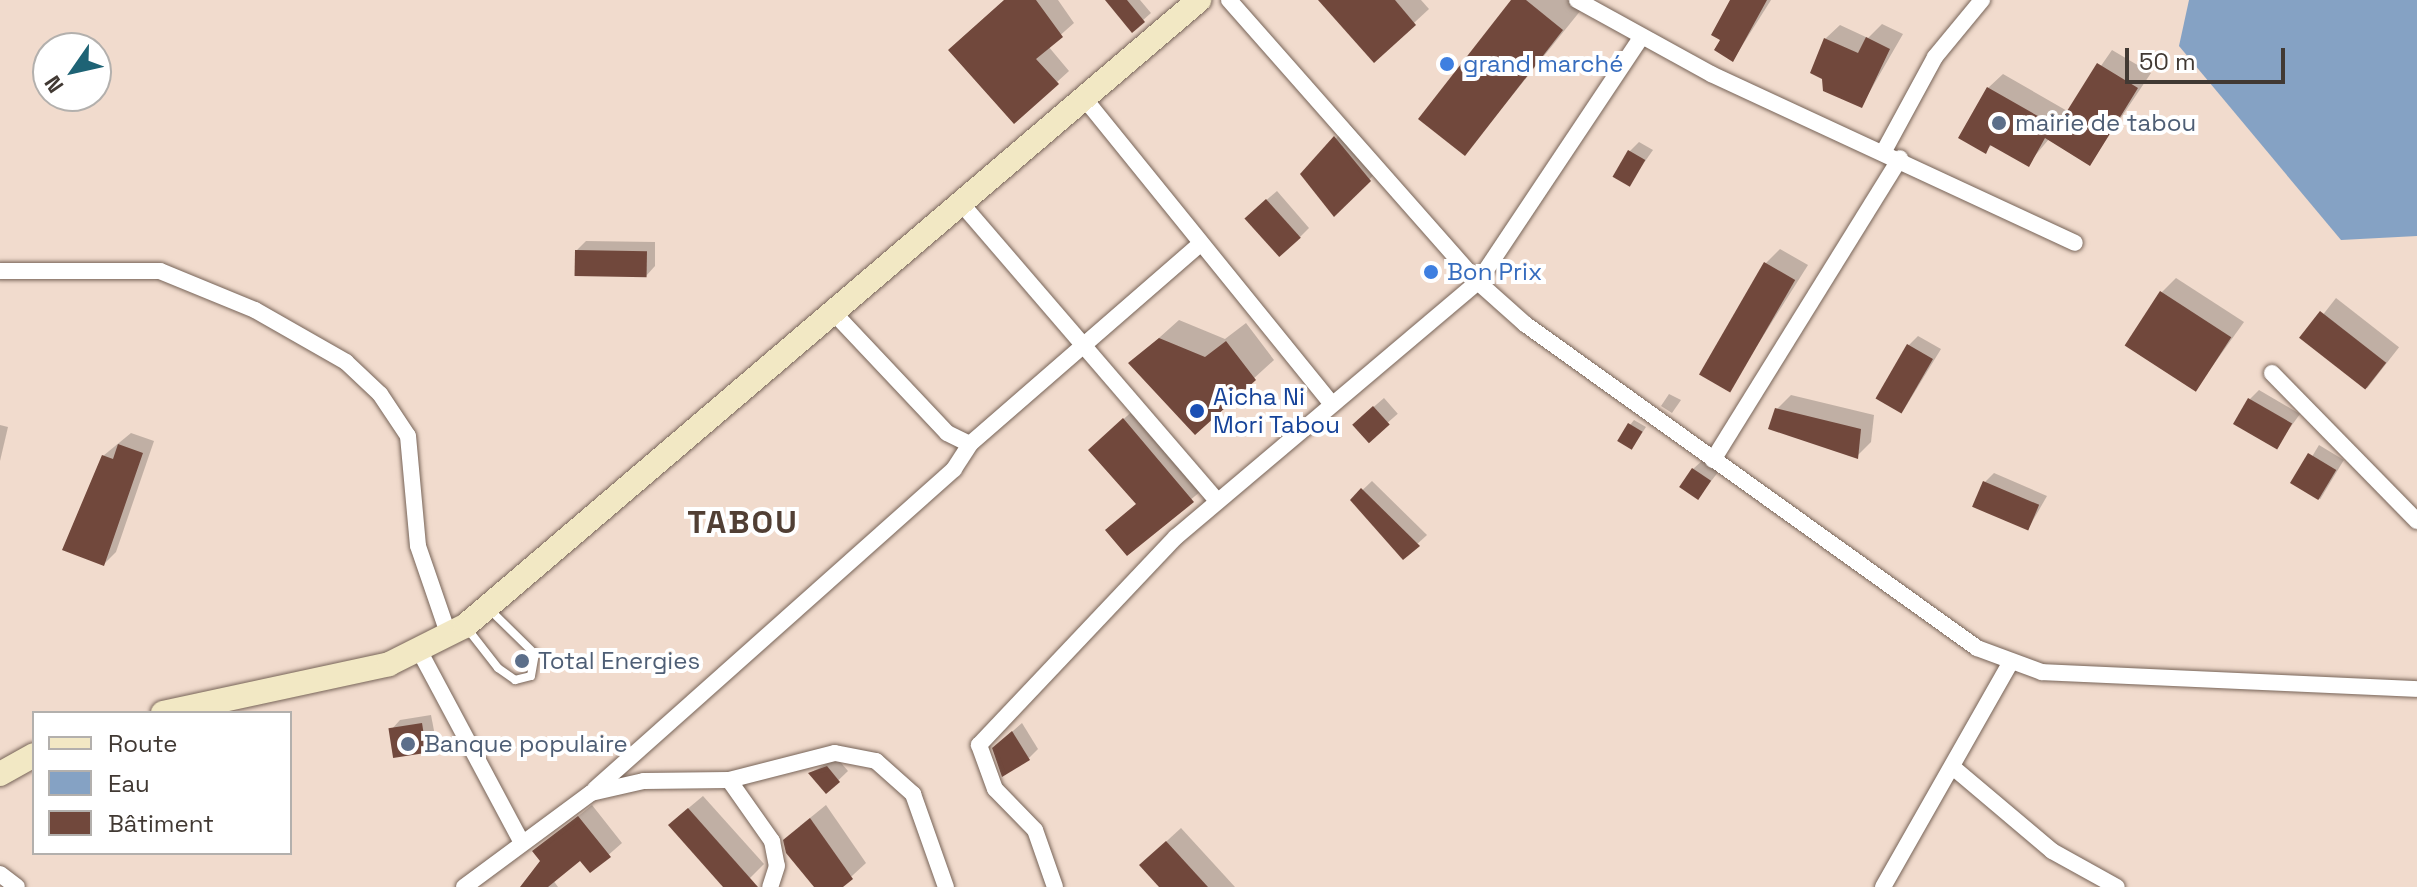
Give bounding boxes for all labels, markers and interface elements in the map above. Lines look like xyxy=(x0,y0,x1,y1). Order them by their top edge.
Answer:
north arrow xyxy=(32,32,112,112)
scale bar xyxy=(2129,32,2289,82)
text: 50 m xyxy=(2139,46,2196,77)
place label: grand marché xyxy=(1463,50,1624,78)
marker: grand marché xyxy=(1438,55,1456,73)
text: N xyxy=(38,70,69,98)
place label: mairie de tabou xyxy=(2015,109,2196,137)
marker: mairie de tabou xyxy=(1990,114,2008,132)
place label: Bon Prix xyxy=(1447,258,1542,286)
marker: Bon Prix xyxy=(1422,263,1440,281)
place label: Aicha Ni Mori Tabou xyxy=(1213,383,1340,439)
marker: Aicha Ni Mori Tabou xyxy=(1188,402,1206,420)
district label: TABOU xyxy=(687,503,799,541)
place label: Total Energies xyxy=(538,647,700,675)
marker: Total Energies xyxy=(513,652,531,670)
legend xyxy=(32,711,292,855)
text: Route xyxy=(108,728,177,759)
place label: Banque populaire xyxy=(424,730,628,758)
marker: Banque populaire xyxy=(399,735,417,753)
text: Eau xyxy=(108,768,150,799)
text: Bâtiment xyxy=(108,808,214,839)

